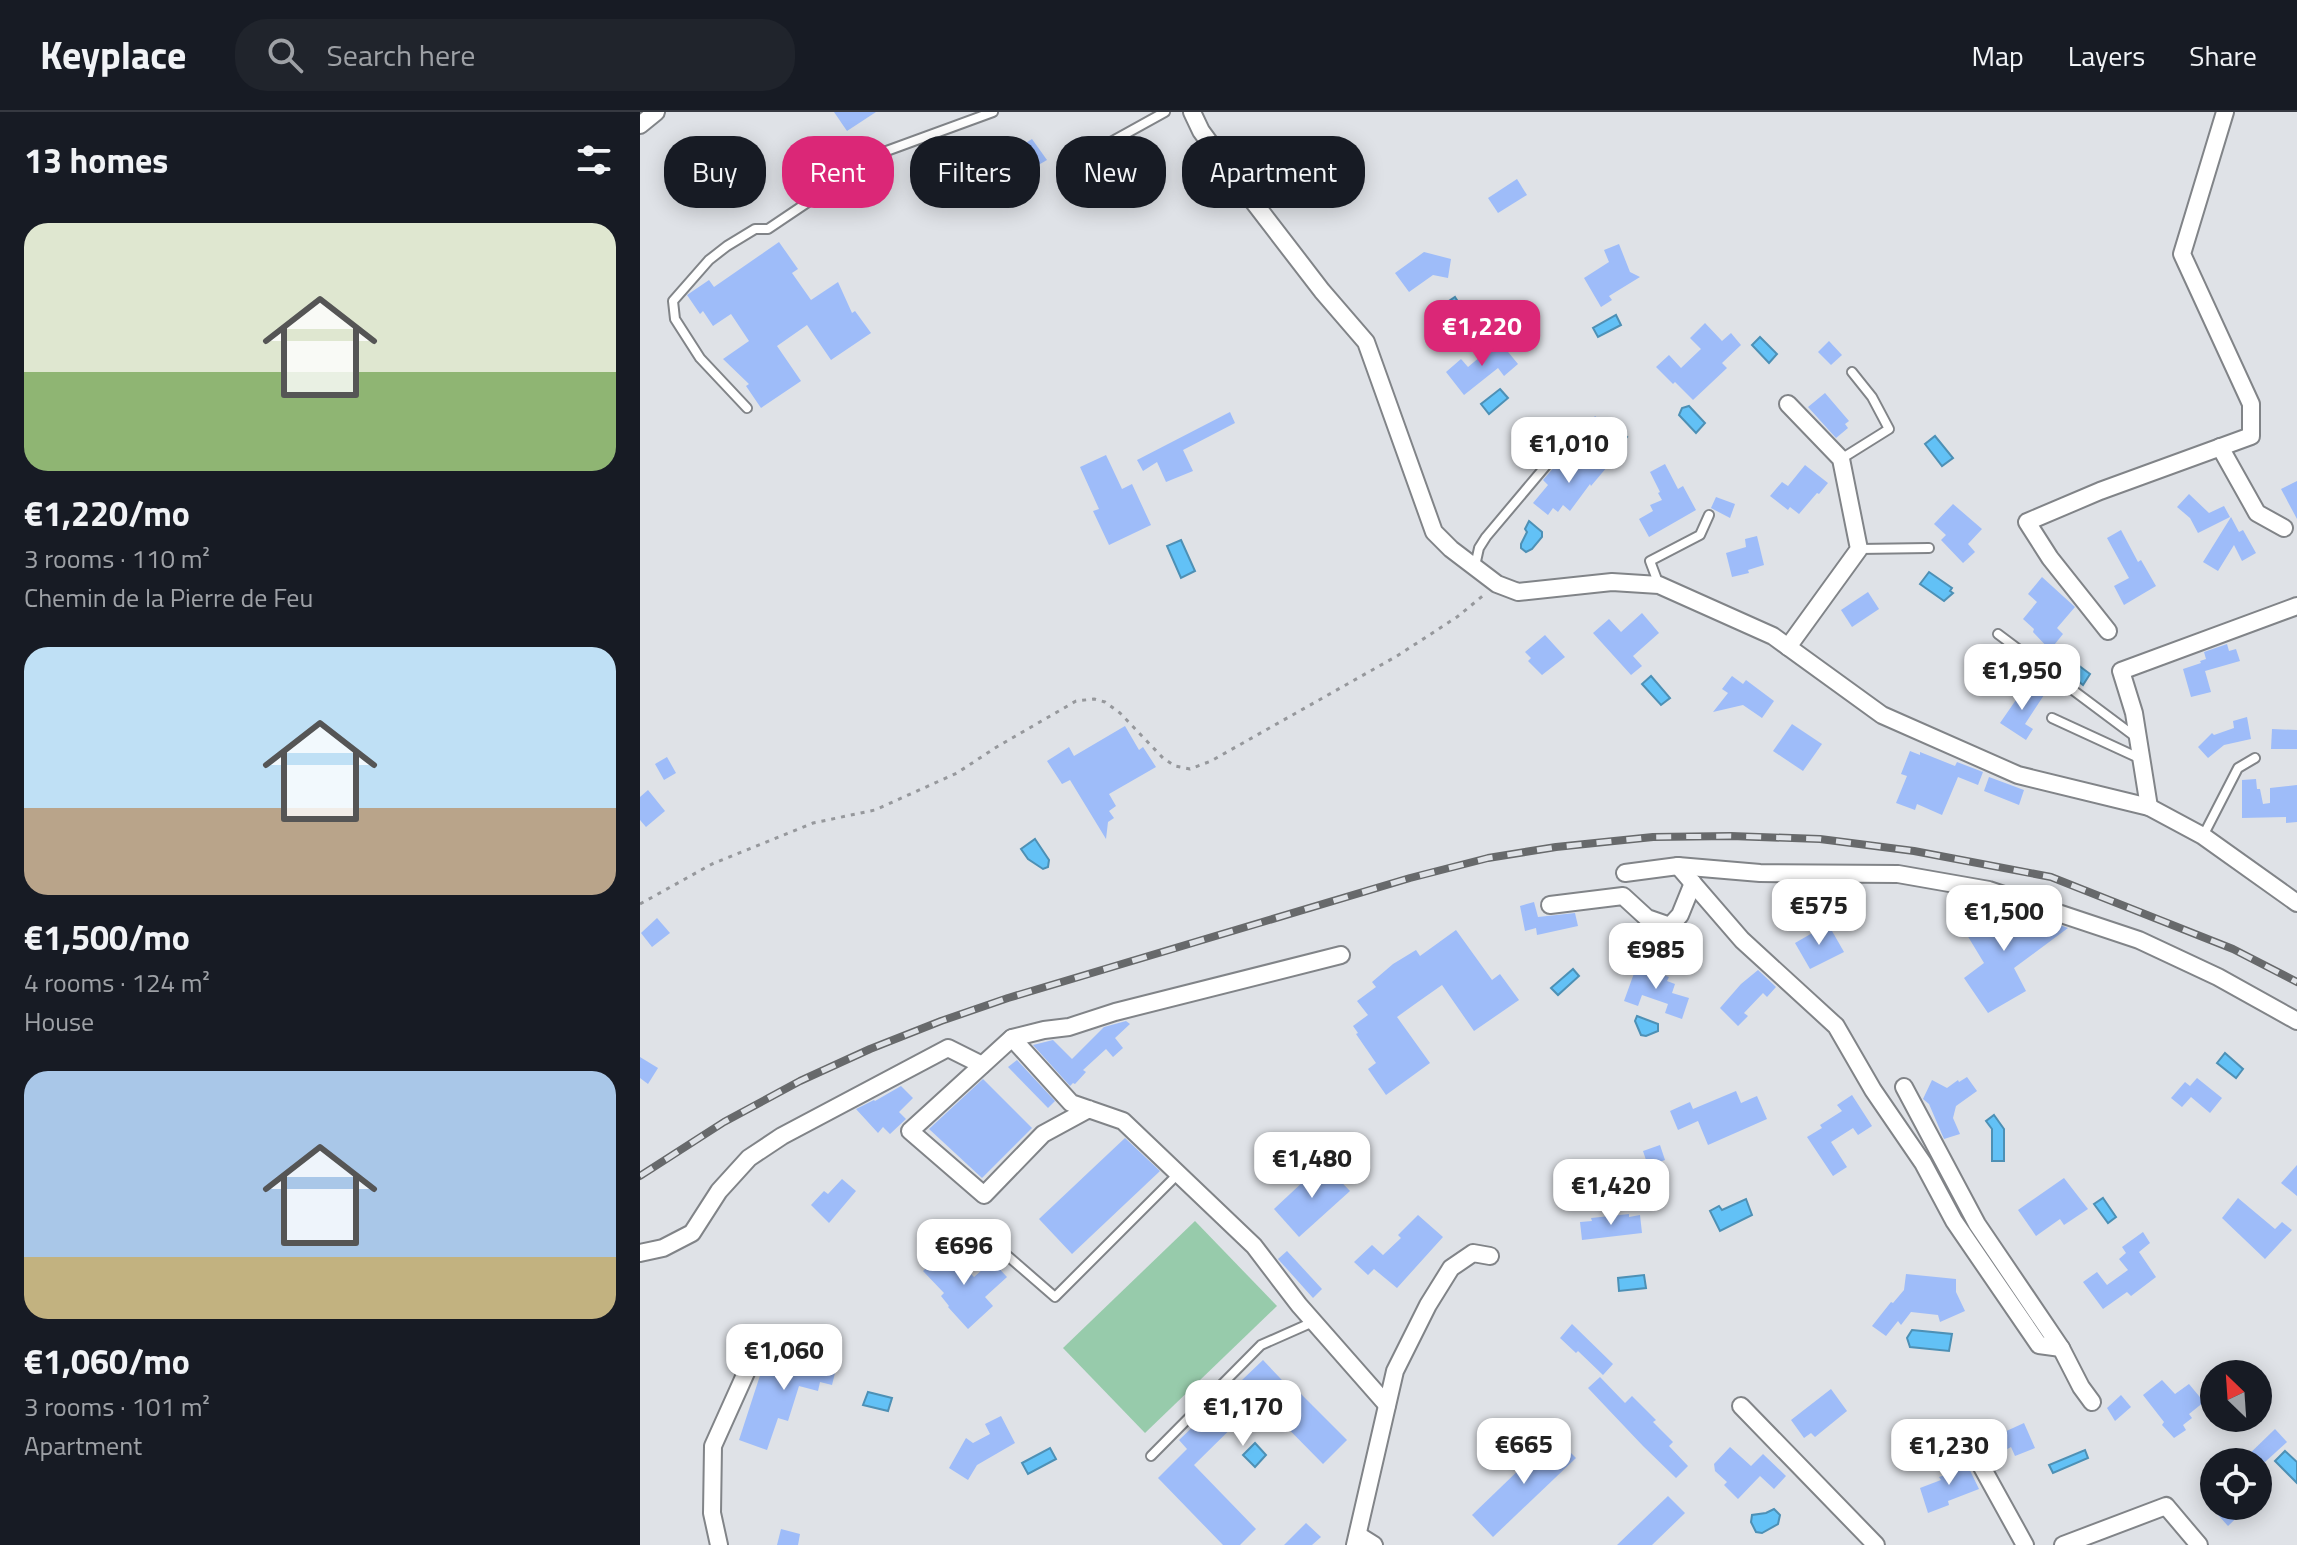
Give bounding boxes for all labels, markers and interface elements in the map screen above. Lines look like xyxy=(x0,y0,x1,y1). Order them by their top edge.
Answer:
search box xyxy=(235,19,795,91)
text: Keyplace xyxy=(40,26,187,84)
text: Search here xyxy=(327,32,475,78)
icon: search xyxy=(263,33,307,77)
text: Map xyxy=(1971,34,2024,77)
text: Layers xyxy=(2068,34,2145,77)
text: Share xyxy=(2189,34,2257,77)
text: 13 homes xyxy=(24,134,168,186)
chip: Buy xyxy=(664,136,766,208)
chip: Rent xyxy=(782,136,894,208)
chip: Filters xyxy=(910,136,1040,208)
chip: New xyxy=(1056,136,1166,208)
chip: Apartment xyxy=(1182,136,1365,208)
icon: filters xyxy=(572,138,616,182)
icon: home xyxy=(248,275,392,419)
pin: €1,220 xyxy=(1417,300,1547,368)
text: €1,220 xyxy=(1442,306,1522,345)
pin: €1,010 xyxy=(1504,417,1634,485)
text: €1,010 xyxy=(1529,423,1609,462)
text: €1,220/mo xyxy=(24,487,190,539)
text: 3 rooms · 110 m² xyxy=(24,539,210,578)
text: Chemin de la Pierre de Feu xyxy=(24,578,313,617)
pin: €1,950 xyxy=(1957,644,2087,712)
text: €1,950 xyxy=(1982,650,2062,689)
icon: home xyxy=(248,699,392,843)
pin: €575 xyxy=(1772,879,1866,947)
text: €575 xyxy=(1790,885,1848,924)
pin: €1,500 xyxy=(1939,885,2069,953)
text: €1,500 xyxy=(1964,891,2044,930)
text: €1,500/mo xyxy=(24,911,190,963)
pin: €985 xyxy=(1609,923,1703,991)
text: €985 xyxy=(1627,929,1685,968)
text: 4 rooms · 124 m² xyxy=(24,963,210,1002)
text: House xyxy=(24,1002,94,1041)
icon: home xyxy=(248,1123,392,1267)
pin: €1,480 xyxy=(1247,1132,1377,1200)
text: €1,480 xyxy=(1272,1138,1352,1177)
pin: €1,420 xyxy=(1546,1159,1676,1227)
text: €1,420 xyxy=(1571,1165,1651,1204)
pin: €696 xyxy=(917,1219,1011,1287)
text: €696 xyxy=(935,1225,993,1264)
pin: €1,060 xyxy=(719,1324,849,1392)
text: €1,060 xyxy=(744,1330,824,1369)
text: €1,060/mo xyxy=(24,1335,190,1387)
north arrow xyxy=(2200,1360,2272,1432)
map controls xyxy=(2200,1360,2272,1520)
pin: €1,170 xyxy=(1178,1380,1308,1448)
text: €1,170 xyxy=(1203,1386,1283,1425)
text: 3 rooms · 101 m² xyxy=(24,1387,210,1426)
pin: €665 xyxy=(1477,1418,1571,1486)
pin: €1,230 xyxy=(1884,1419,2014,1487)
text: €665 xyxy=(1495,1424,1553,1463)
text: €1,230 xyxy=(1909,1425,1989,1464)
text: Apartment xyxy=(24,1426,142,1465)
button: locate xyxy=(2200,1448,2272,1520)

